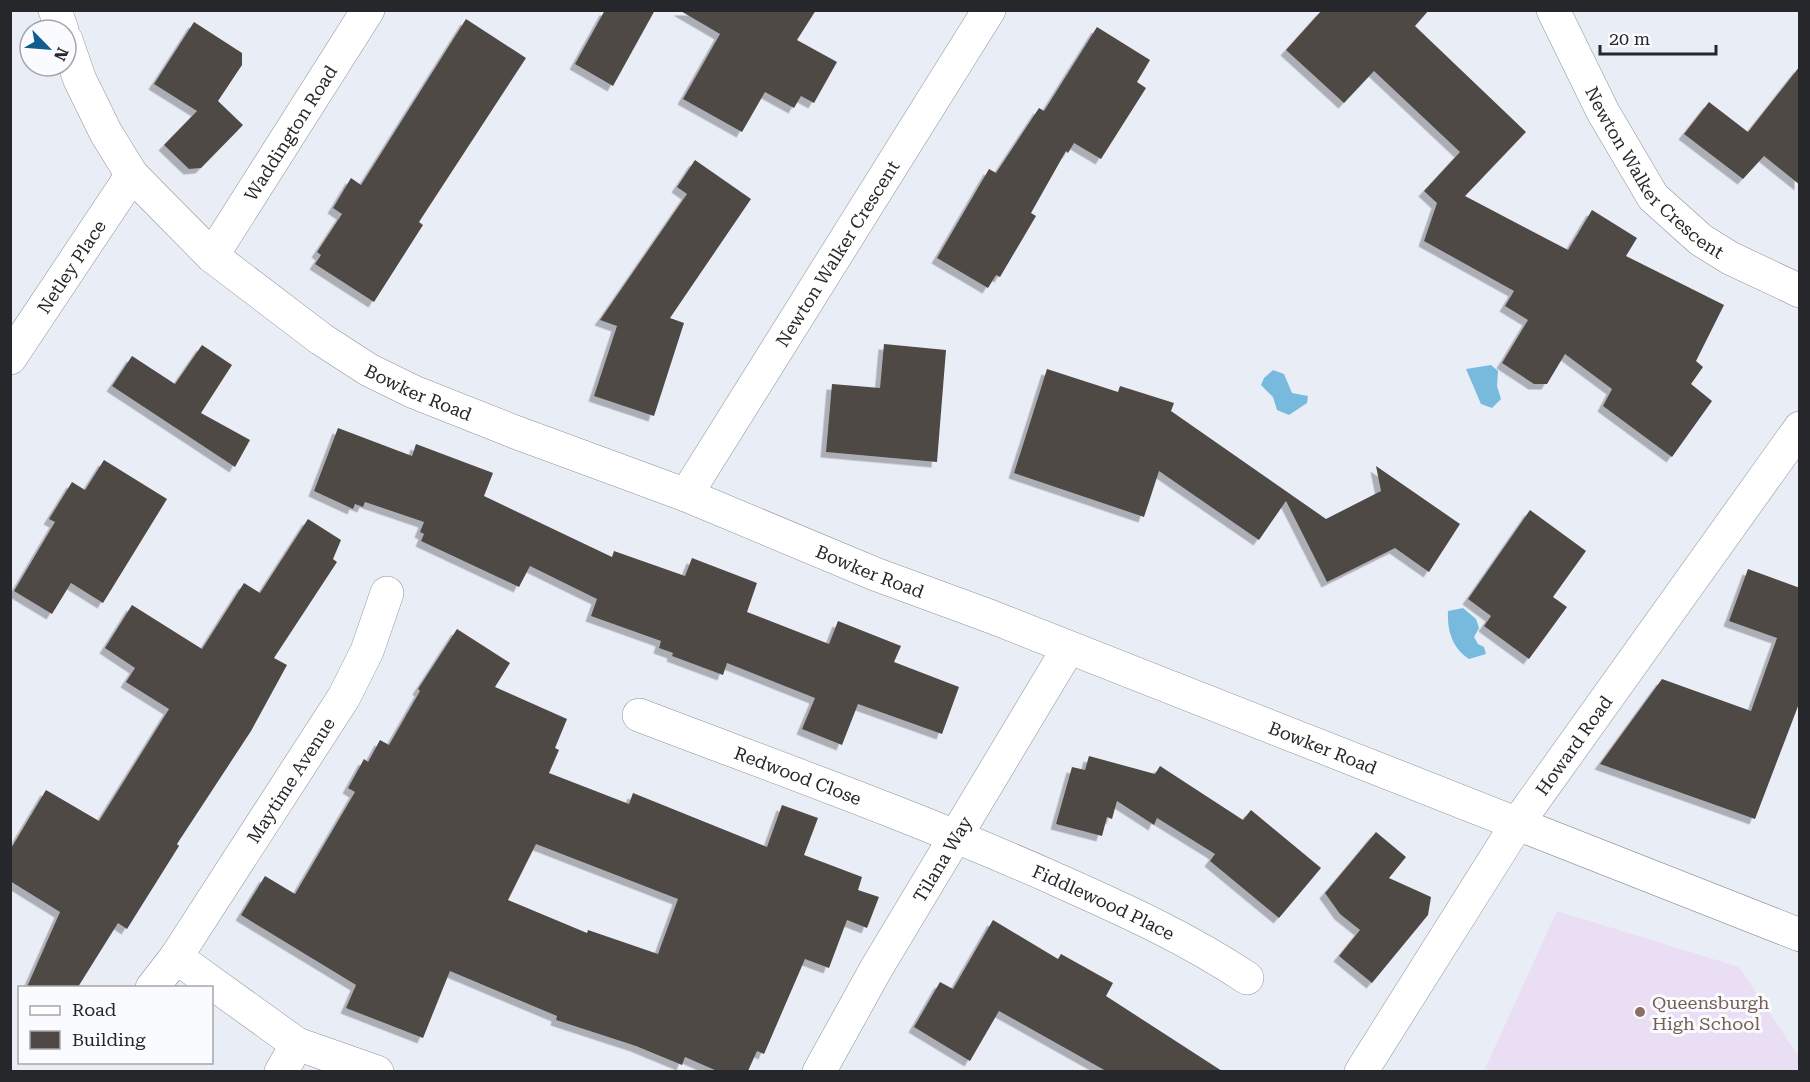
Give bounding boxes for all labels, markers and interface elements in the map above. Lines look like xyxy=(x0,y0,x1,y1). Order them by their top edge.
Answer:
north arrow xyxy=(18,18,78,78)
scale bar xyxy=(1600,18,1716,56)
text: 20 m xyxy=(1609,28,1650,49)
text: N xyxy=(50,45,72,64)
street label: Waddington Road xyxy=(240,61,341,204)
street label: Newton Walker Crescent xyxy=(1582,83,1728,262)
street label: Newton Walker Crescent xyxy=(771,156,903,350)
street label: Netley Place xyxy=(32,216,110,317)
street label: Bowker Road xyxy=(362,359,475,425)
street label: Bowker Road xyxy=(813,540,928,602)
street label: Howard Road xyxy=(1531,691,1616,799)
street label: Maytime Avenue xyxy=(242,713,339,847)
street label: Bowker Road xyxy=(1266,717,1381,778)
street label: Redwood Close xyxy=(732,742,865,809)
street label: Tilana Way xyxy=(908,812,976,906)
street label: Fiddlewood Place xyxy=(1029,860,1178,944)
legend xyxy=(18,986,213,1064)
place label: Queensburgh High School xyxy=(1652,992,1770,1034)
text: Road xyxy=(72,999,117,1020)
marker: Queensburgh High School xyxy=(1633,1005,1647,1019)
text: Building xyxy=(72,1029,146,1050)

